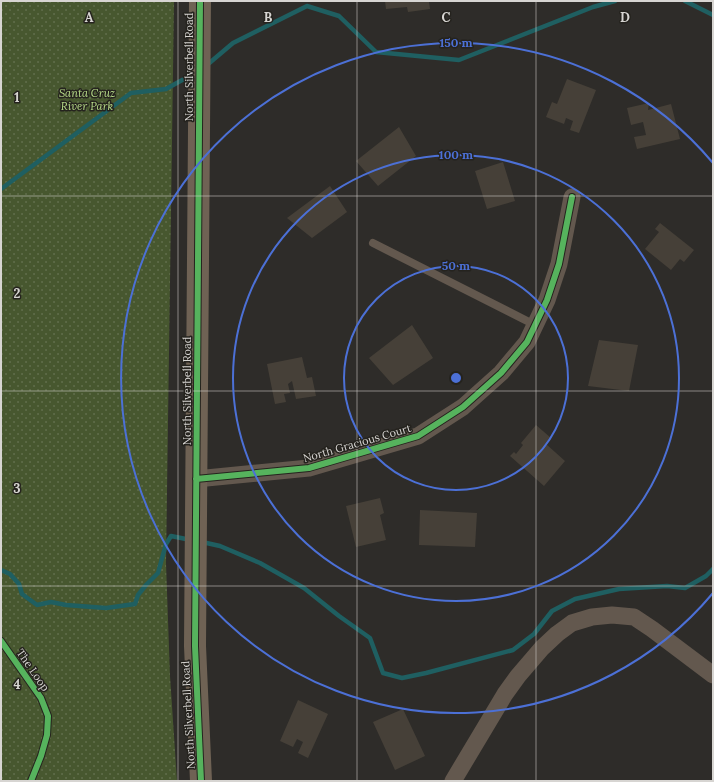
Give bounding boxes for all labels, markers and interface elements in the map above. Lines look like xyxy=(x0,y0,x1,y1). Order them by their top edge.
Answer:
text: A xyxy=(85,9,94,26)
text: B xyxy=(264,9,273,26)
text: C xyxy=(442,9,451,26)
text: D xyxy=(620,9,630,26)
street label: North Silverbell Road xyxy=(182,12,196,121)
text: 150 m xyxy=(439,35,473,50)
park label: Santa Cruz River Park xyxy=(59,86,115,113)
text: 1 xyxy=(14,89,20,106)
text: 100 m xyxy=(439,147,473,162)
text: 50 m xyxy=(442,258,470,273)
text: 2 xyxy=(14,285,21,302)
street label: North Silverbell Road xyxy=(180,336,194,445)
centre of rings xyxy=(449,371,463,385)
street label: North Gracious Court xyxy=(301,421,413,465)
text: 3 xyxy=(13,480,21,497)
street label: The Loop xyxy=(13,646,53,694)
street label: North Silverbell Road xyxy=(178,660,198,770)
text: 4 xyxy=(13,676,21,693)

